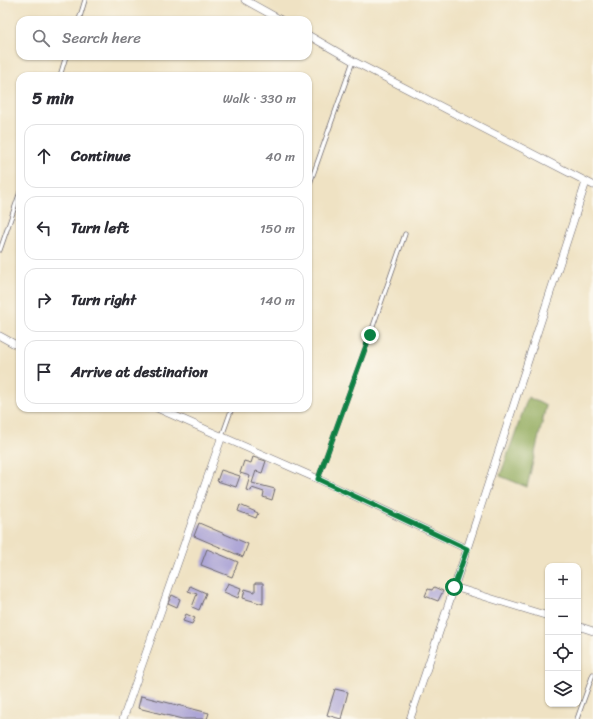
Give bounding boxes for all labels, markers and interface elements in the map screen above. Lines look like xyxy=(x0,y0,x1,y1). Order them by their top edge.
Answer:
search box xyxy=(16,16,312,60)
text: Search here xyxy=(62,25,141,51)
icon: search xyxy=(30,27,52,49)
text: 5 min xyxy=(32,83,74,113)
text: Walk · 330 m xyxy=(223,87,296,110)
text: Continue xyxy=(71,143,131,169)
icon: ahead xyxy=(33,145,55,167)
text: 40 m xyxy=(265,145,295,168)
text: Turn left xyxy=(71,215,129,241)
icon: left xyxy=(33,217,55,239)
text: 150 m xyxy=(260,217,295,240)
text: Turn right xyxy=(71,287,136,313)
icon: right xyxy=(33,289,55,311)
text: 140 m xyxy=(260,289,295,312)
route end xyxy=(361,326,379,344)
text: Arrive at destination xyxy=(71,359,208,385)
icon: arrive xyxy=(33,361,55,383)
map controls xyxy=(545,563,581,707)
button: + xyxy=(545,563,581,599)
route start xyxy=(445,578,463,596)
button: − xyxy=(545,599,581,635)
button: locate xyxy=(545,635,581,671)
button: layers xyxy=(545,671,581,707)

